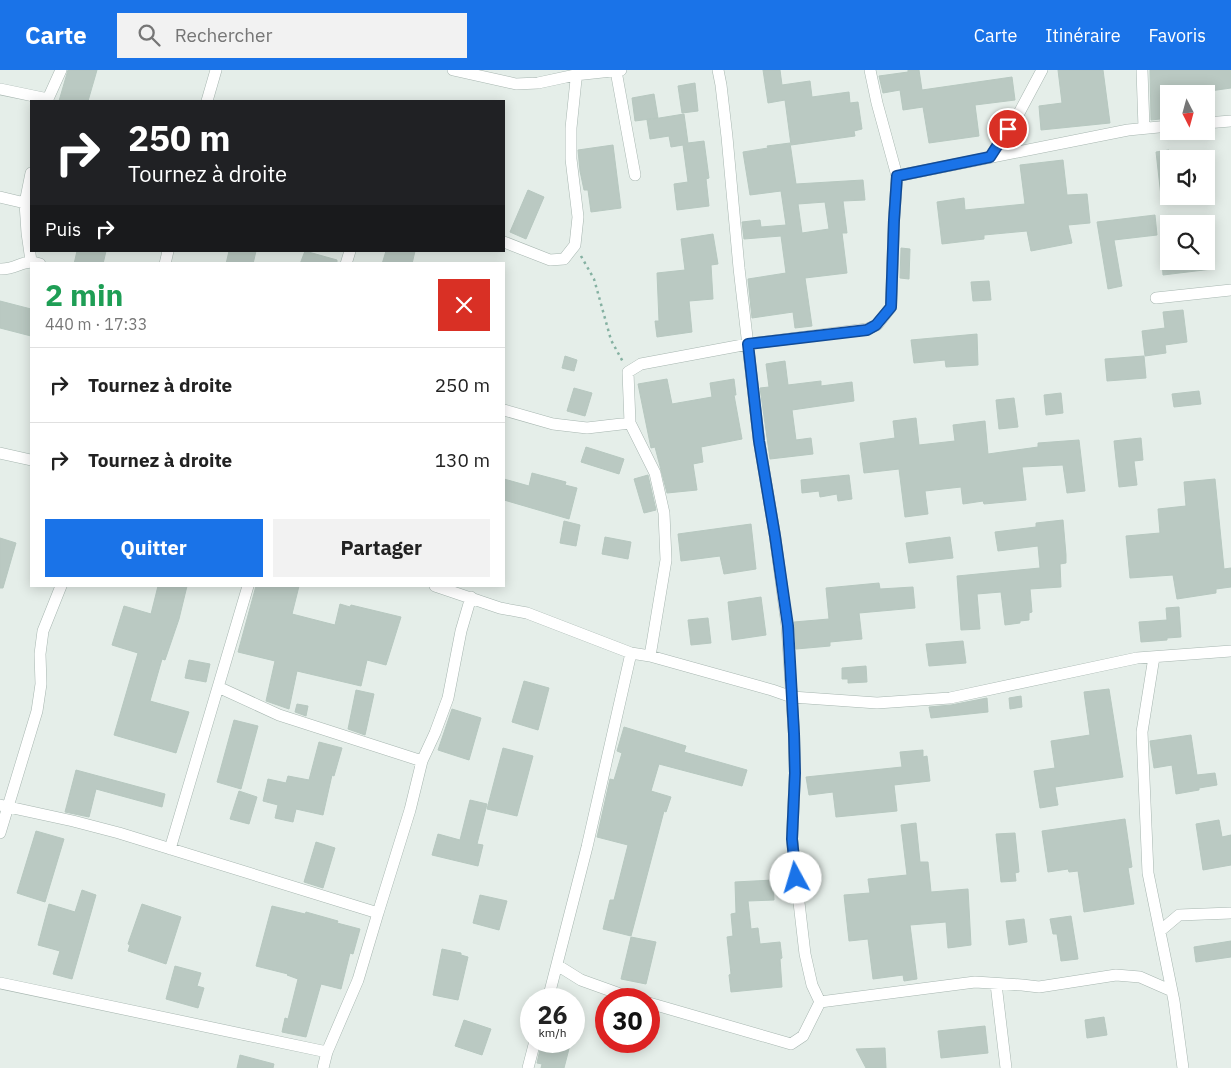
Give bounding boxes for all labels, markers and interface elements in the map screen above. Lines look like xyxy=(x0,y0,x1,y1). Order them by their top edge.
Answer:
search box xyxy=(117,13,467,58)
text: Carte xyxy=(25,19,87,51)
icon: search xyxy=(135,21,163,49)
text: Rechercher xyxy=(175,23,272,47)
text: Carte xyxy=(974,24,1017,47)
text: Itinéraire xyxy=(1045,24,1121,47)
text: Favoris xyxy=(1149,24,1206,47)
north arrow xyxy=(1160,85,1215,140)
map controls xyxy=(1160,85,1215,270)
pin xyxy=(987,108,1029,150)
text: 250 m xyxy=(128,115,231,161)
icon: arrive xyxy=(994,115,1022,143)
icon: right xyxy=(45,120,110,185)
button: sound xyxy=(1160,150,1215,205)
text: Tournez à droite xyxy=(128,159,287,188)
icon: right xyxy=(91,215,119,243)
button: search xyxy=(1160,215,1215,270)
text: Puis xyxy=(45,217,81,241)
text: 2 min xyxy=(45,275,123,314)
button: close xyxy=(438,279,490,331)
text: 440 m · 17:33 xyxy=(45,314,147,334)
icon: right xyxy=(45,371,73,399)
text: Tournez à droite xyxy=(88,373,232,397)
text: 250 m xyxy=(435,373,490,397)
icon: right xyxy=(45,446,73,474)
text: Tournez à droite xyxy=(88,448,232,472)
text: 130 m xyxy=(435,448,490,472)
button: Quitter xyxy=(45,519,263,577)
button: Partager xyxy=(273,519,490,577)
position arrow xyxy=(769,851,821,903)
speed limit sign: 30 xyxy=(595,988,660,1053)
text: 26 xyxy=(537,998,568,1031)
text: km/h xyxy=(538,1025,567,1040)

